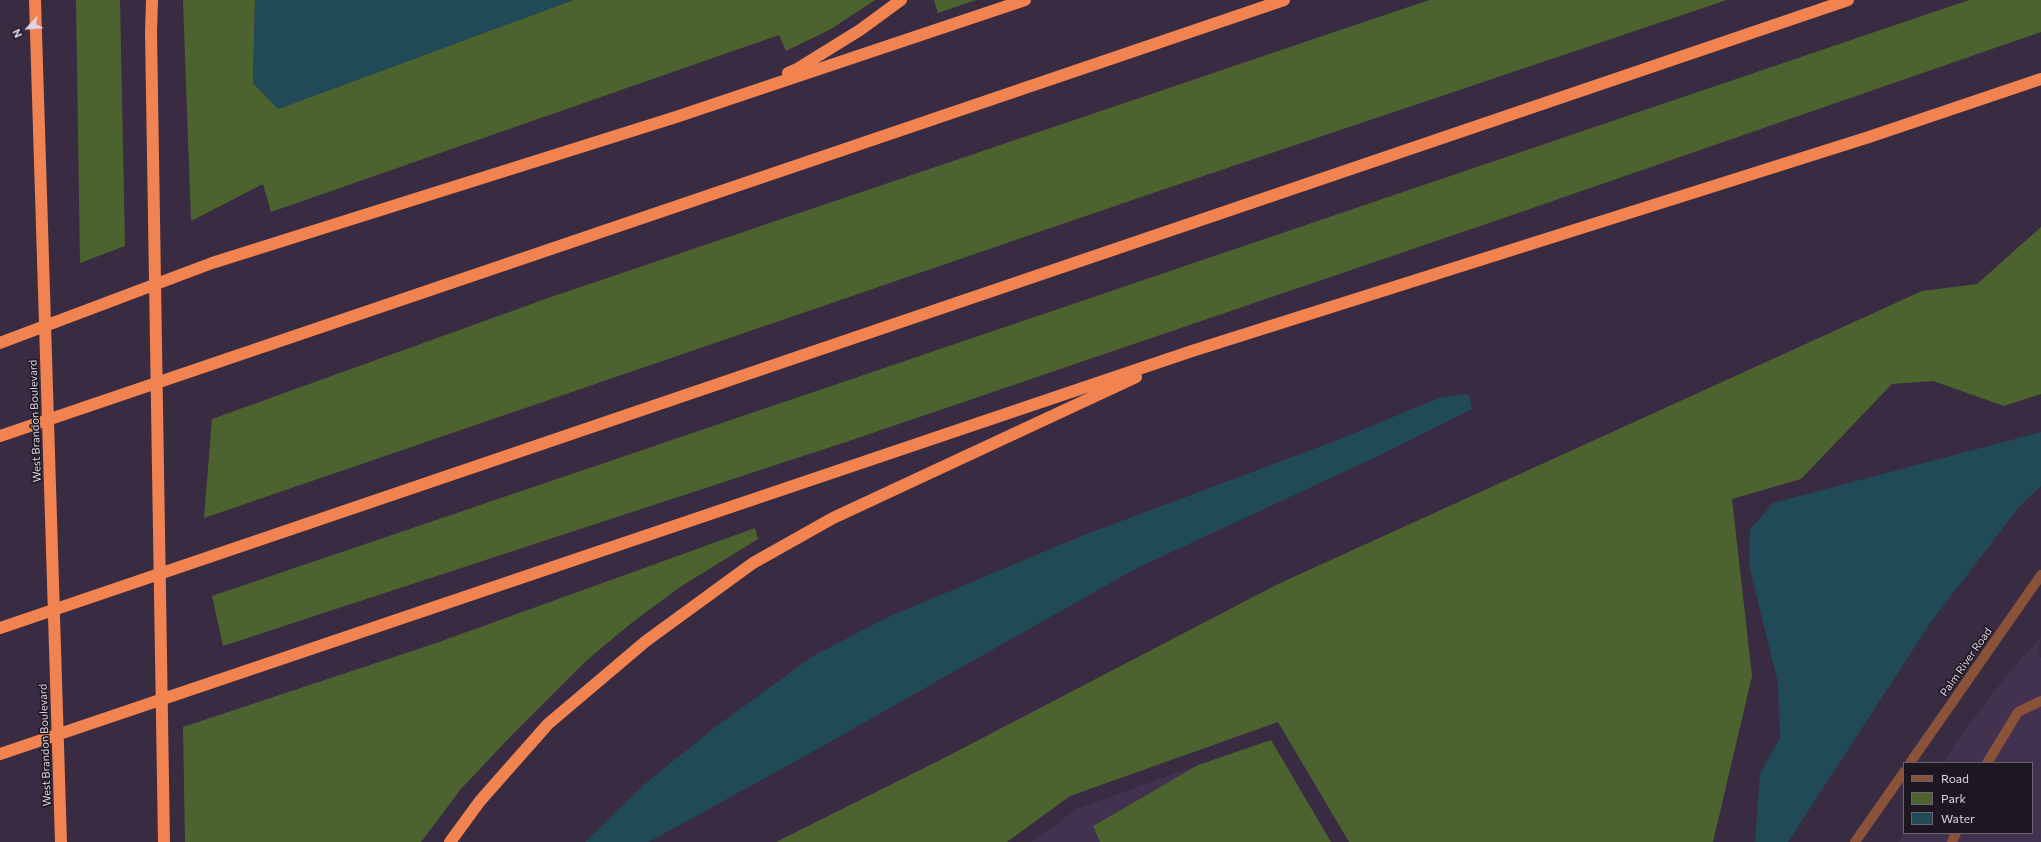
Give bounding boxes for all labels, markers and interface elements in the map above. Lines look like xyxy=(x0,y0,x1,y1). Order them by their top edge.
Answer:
north arrow xyxy=(8,8,48,48)
text: N xyxy=(9,27,24,40)
street label: West Brandon Boulevard xyxy=(26,359,44,483)
street label: Palm River Road xyxy=(1937,625,1995,699)
street label: West Brandon Boulevard xyxy=(36,683,54,807)
legend xyxy=(1903,762,2033,834)
text: Road xyxy=(1941,771,1969,785)
text: Park xyxy=(1941,791,1966,805)
text: Water xyxy=(1941,811,1975,825)

